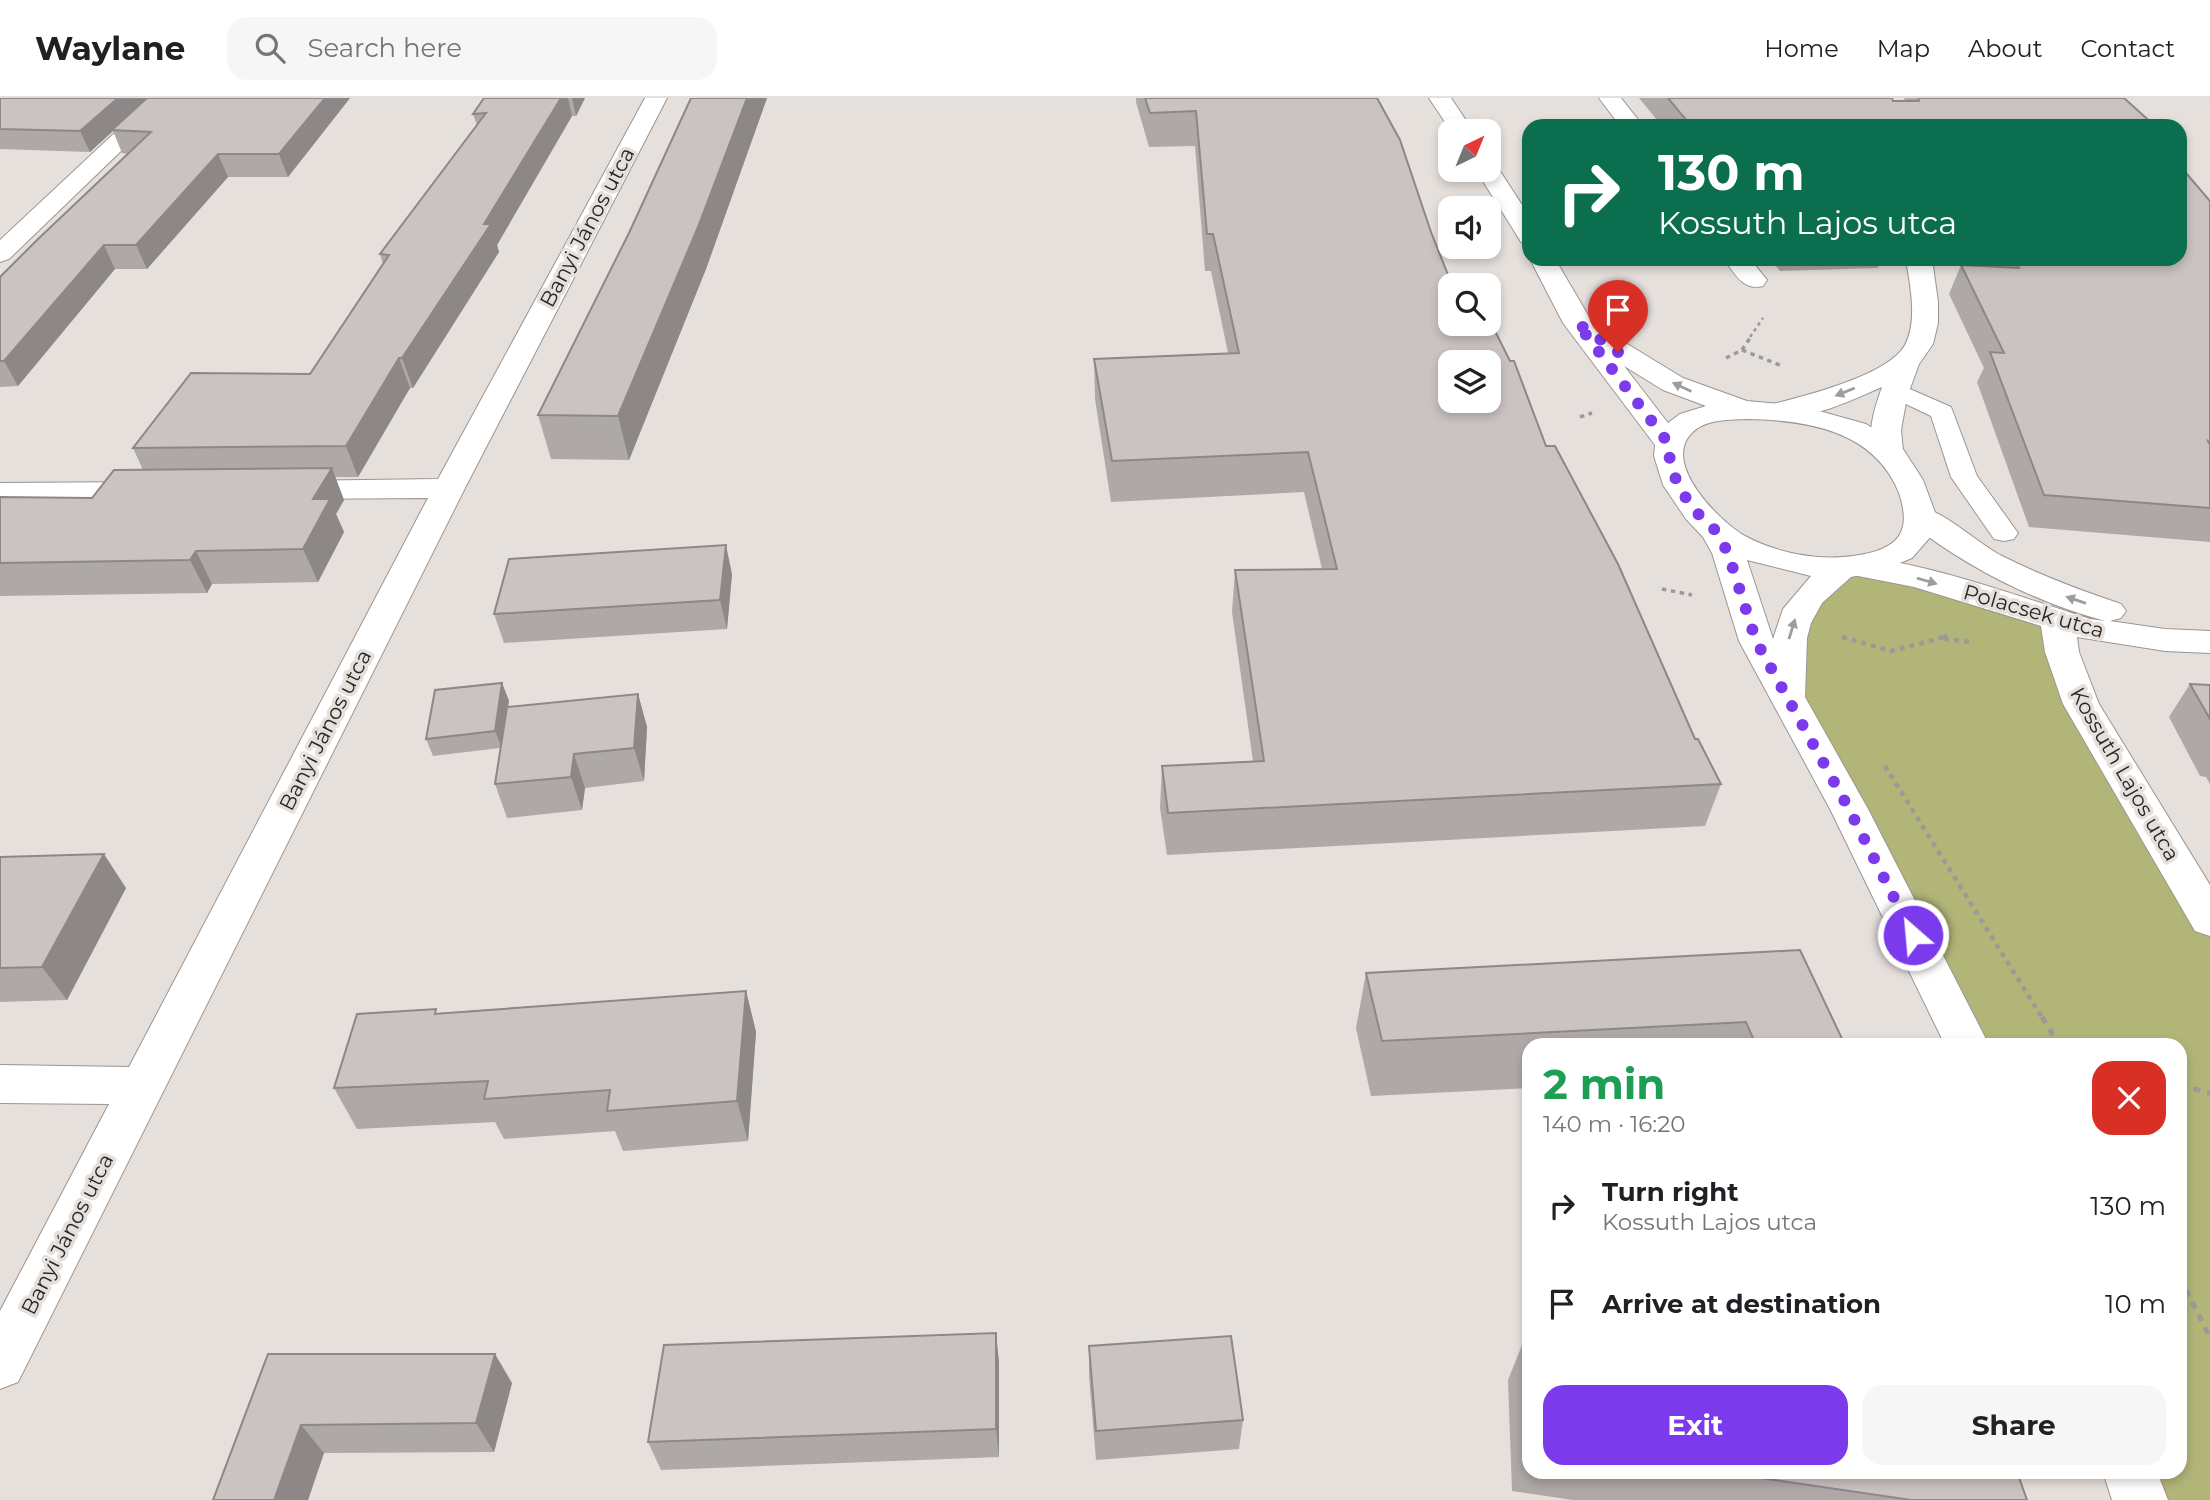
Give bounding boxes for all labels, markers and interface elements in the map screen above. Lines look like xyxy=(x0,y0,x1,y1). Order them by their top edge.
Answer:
search box xyxy=(227,17,717,80)
text: Waylane xyxy=(35,28,185,68)
icon: search xyxy=(251,29,289,67)
text: Search here xyxy=(307,32,462,64)
text: Home xyxy=(1764,34,1839,63)
text: Map xyxy=(1877,34,1930,63)
text: About xyxy=(1968,34,2042,63)
text: Contact xyxy=(2080,34,2175,63)
north arrow xyxy=(1438,119,1502,182)
map controls xyxy=(1438,119,1501,413)
street label: Banyi János utca xyxy=(534,143,640,311)
text: 130 m xyxy=(1658,143,1805,202)
icon: right xyxy=(1543,147,1634,238)
button: sound xyxy=(1438,196,1501,259)
text: Kossuth Lajos utca xyxy=(1658,203,1957,242)
button: search xyxy=(1438,273,1501,336)
pin xyxy=(1588,280,1648,352)
icon: arrive xyxy=(1599,291,1637,329)
button: layers xyxy=(1438,350,1501,413)
one-way arrow xyxy=(1672,381,1692,393)
one-way arrow xyxy=(1834,387,1855,398)
one-way arrow xyxy=(1917,576,1938,586)
street label: Polacsek utca xyxy=(1961,579,2107,643)
one-way arrow xyxy=(2065,594,2086,605)
one-way arrow xyxy=(1788,619,1798,640)
street label: Banyi János utca xyxy=(274,645,376,815)
street label: Kossuth Lajos utca xyxy=(2065,683,2185,865)
position arrow xyxy=(1876,898,1950,972)
text: 2 min xyxy=(1543,1058,1665,1110)
button: close xyxy=(2092,1061,2166,1135)
text: 140 m · 16:20 xyxy=(1543,1110,1685,1138)
street label: Banyi János utca xyxy=(16,1149,118,1319)
text: Turn right xyxy=(1602,1176,1738,1208)
icon: right xyxy=(1543,1187,1581,1225)
text: 130 m xyxy=(2090,1190,2166,1222)
text: Kossuth Lajos utca xyxy=(1602,1208,1817,1236)
icon: arrive xyxy=(1543,1285,1581,1323)
text: Arrive at destination xyxy=(1602,1288,1881,1320)
text: 10 m xyxy=(2105,1288,2166,1320)
button: Exit xyxy=(1543,1385,1848,1465)
button: Share xyxy=(1862,1385,2166,1465)

